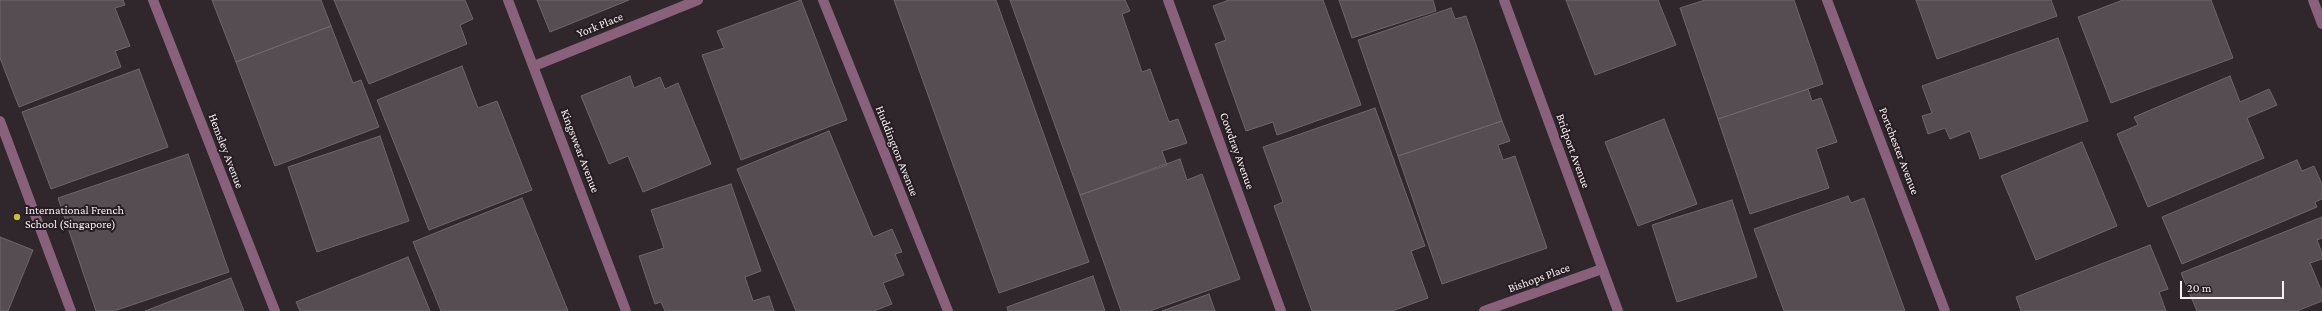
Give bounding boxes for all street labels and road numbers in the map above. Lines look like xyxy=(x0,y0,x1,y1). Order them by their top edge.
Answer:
street label: York Place xyxy=(575,9,625,41)
street label: Huddington Avenue xyxy=(872,104,922,198)
street label: Portchester Avenue xyxy=(1876,105,1922,197)
street label: Kingswear Avenue xyxy=(557,107,603,195)
street label: Cowdray Avenue xyxy=(1216,111,1258,191)
street label: Hemsley Avenue xyxy=(205,112,247,190)
street label: Bridport Avenue xyxy=(1553,112,1593,190)
street label: Bishops Place xyxy=(1506,260,1572,296)

